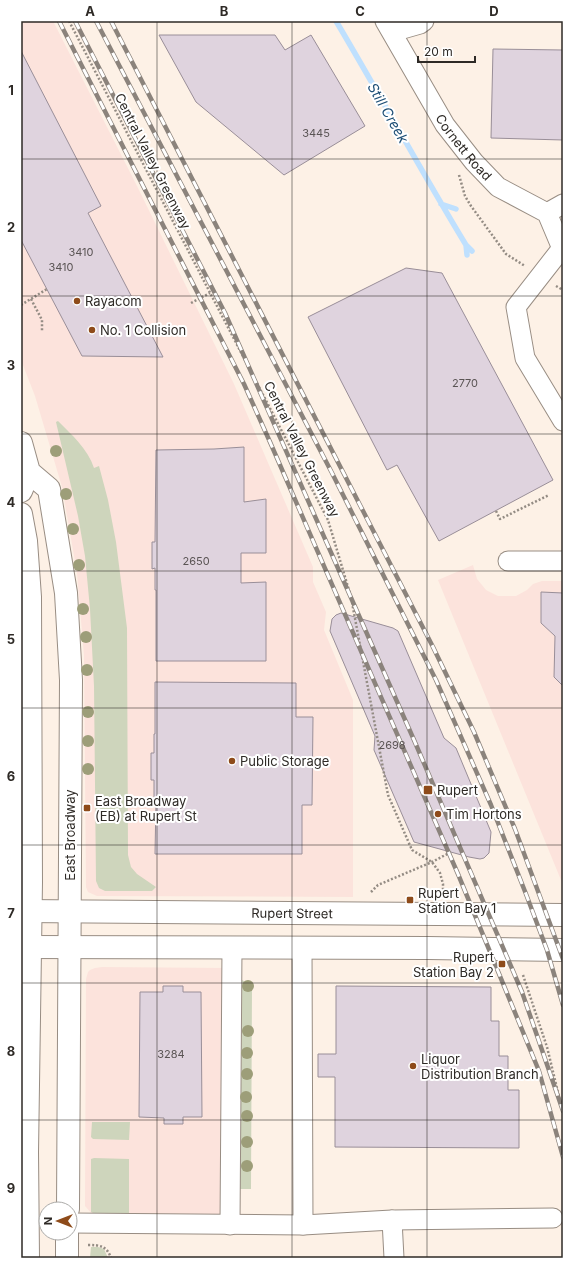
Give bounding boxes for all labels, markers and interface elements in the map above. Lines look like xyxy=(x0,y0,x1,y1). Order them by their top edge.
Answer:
text: A xyxy=(85,3,95,19)
text: B xyxy=(220,3,229,19)
text: C xyxy=(355,3,365,19)
text: D xyxy=(489,3,499,19)
scale bar xyxy=(418,38,475,64)
text: 20 m xyxy=(424,44,453,59)
water label: Still Creek xyxy=(364,80,413,146)
text: 1 xyxy=(8,82,14,98)
street label: Central Valley Greenway xyxy=(112,90,194,232)
street label: Cornett Road xyxy=(432,111,495,184)
house number: 3445 xyxy=(302,126,330,140)
text: 2 xyxy=(7,219,15,235)
house number: 3410 xyxy=(68,245,94,259)
house number: 3410 xyxy=(48,260,74,274)
place label: Rayacom xyxy=(85,293,142,309)
marker: Rayacom xyxy=(72,296,82,306)
place label: No. 1 Collision xyxy=(100,322,186,338)
marker: No. 1 Collision xyxy=(87,325,97,335)
text: 3 xyxy=(7,357,15,373)
house number: 2770 xyxy=(452,376,478,390)
street label: Central Valley Greenway xyxy=(261,378,343,520)
text: 4 xyxy=(7,494,16,510)
house number: 2650 xyxy=(182,554,210,568)
text: 5 xyxy=(7,631,15,647)
house number: 2698 xyxy=(378,738,406,752)
place label: Public Storage xyxy=(240,753,329,769)
marker: Public Storage xyxy=(227,756,237,766)
text: 6 xyxy=(7,768,15,784)
place label: Rupert xyxy=(437,782,478,798)
marker: Rupert xyxy=(422,784,434,796)
street label: East Broadway xyxy=(62,789,78,881)
place label: East Broadway (EB) at Rupert St xyxy=(95,793,197,824)
marker: East Broadway (EB) at Rupert St xyxy=(82,803,92,813)
place label: Tim Hortons xyxy=(446,806,522,822)
marker: Tim Hortons xyxy=(433,809,443,819)
place label: Rupert Station Bay 1 xyxy=(418,885,496,916)
marker: Rupert Station Bay 1 xyxy=(405,895,415,905)
text: 7 xyxy=(7,905,15,921)
street label: Rupert Street xyxy=(251,905,333,921)
place label: Rupert Station Bay 2 xyxy=(413,949,494,980)
marker: Rupert Station Bay 2 xyxy=(497,959,507,969)
text: 8 xyxy=(7,1043,15,1059)
house number: 3284 xyxy=(157,1047,185,1061)
place label: Liquor Distribution Branch xyxy=(421,1051,539,1082)
marker: Liquor Distribution Branch xyxy=(408,1061,418,1071)
text: 9 xyxy=(7,1180,15,1196)
north arrow xyxy=(38,1201,78,1241)
text: N xyxy=(41,1217,55,1225)

